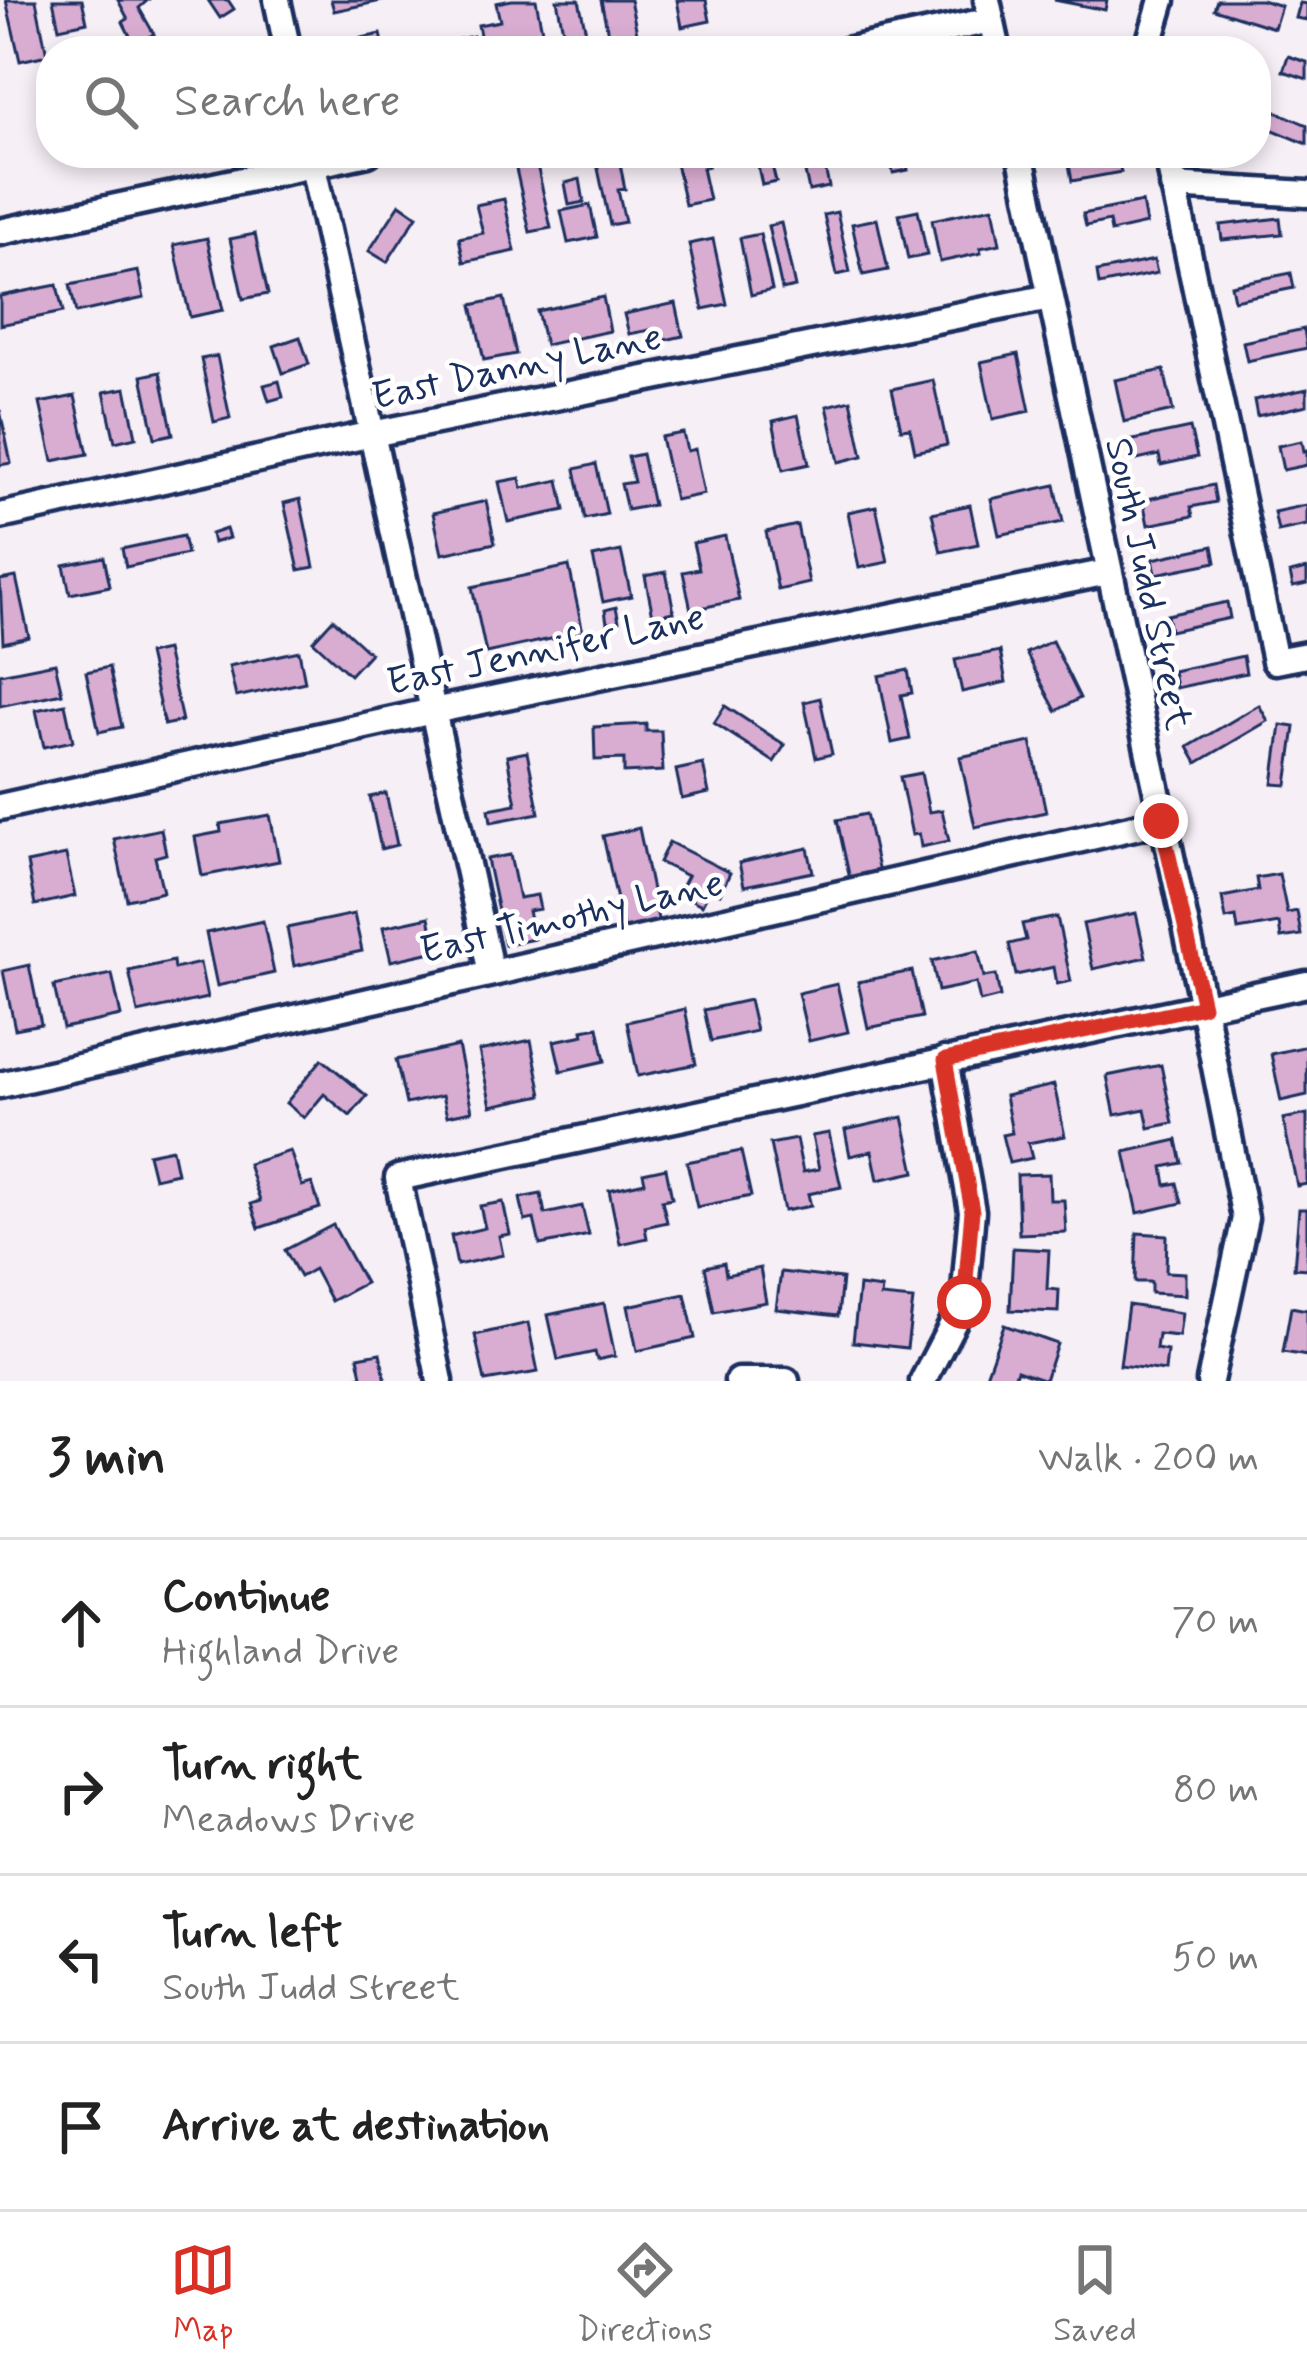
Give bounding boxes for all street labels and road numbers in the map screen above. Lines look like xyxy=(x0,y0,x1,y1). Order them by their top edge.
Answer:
street label: East Danny Lane xyxy=(367,312,667,424)
street label: South Judd Street xyxy=(1091,433,1203,735)
street label: East Jennifer Lane xyxy=(383,592,709,710)
street label: East Timothy Lane xyxy=(415,858,729,978)

